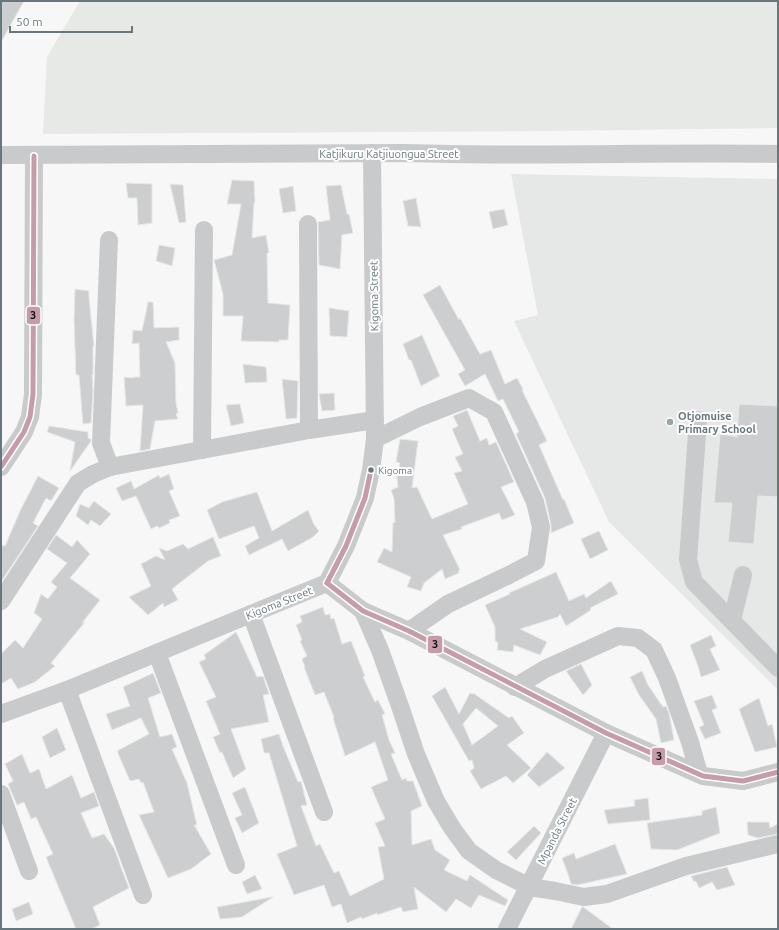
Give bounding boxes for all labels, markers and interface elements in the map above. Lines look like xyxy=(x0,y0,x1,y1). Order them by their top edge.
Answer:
scale bar xyxy=(10,8,132,34)
text: 50 m xyxy=(16,15,43,28)
street label: Katjikuru Katjiuongua Street xyxy=(319,148,459,160)
street label: Kigoma Street xyxy=(367,260,381,331)
line badge: 3 xyxy=(26,306,41,325)
text: 3 xyxy=(30,309,36,321)
place label: Otjomuise Primary School xyxy=(678,410,757,435)
marker: Otjomuise Primary School xyxy=(665,417,675,427)
marker: Kigoma xyxy=(366,465,376,475)
place label: Kigoma xyxy=(378,465,412,476)
street label: Kigoma Street xyxy=(244,584,315,622)
line badge: 3 xyxy=(427,635,443,654)
text: 3 xyxy=(432,638,438,650)
line badge: 3 xyxy=(651,747,666,766)
text: 3 xyxy=(656,750,662,762)
street label: Mpanda Street xyxy=(535,795,579,866)

